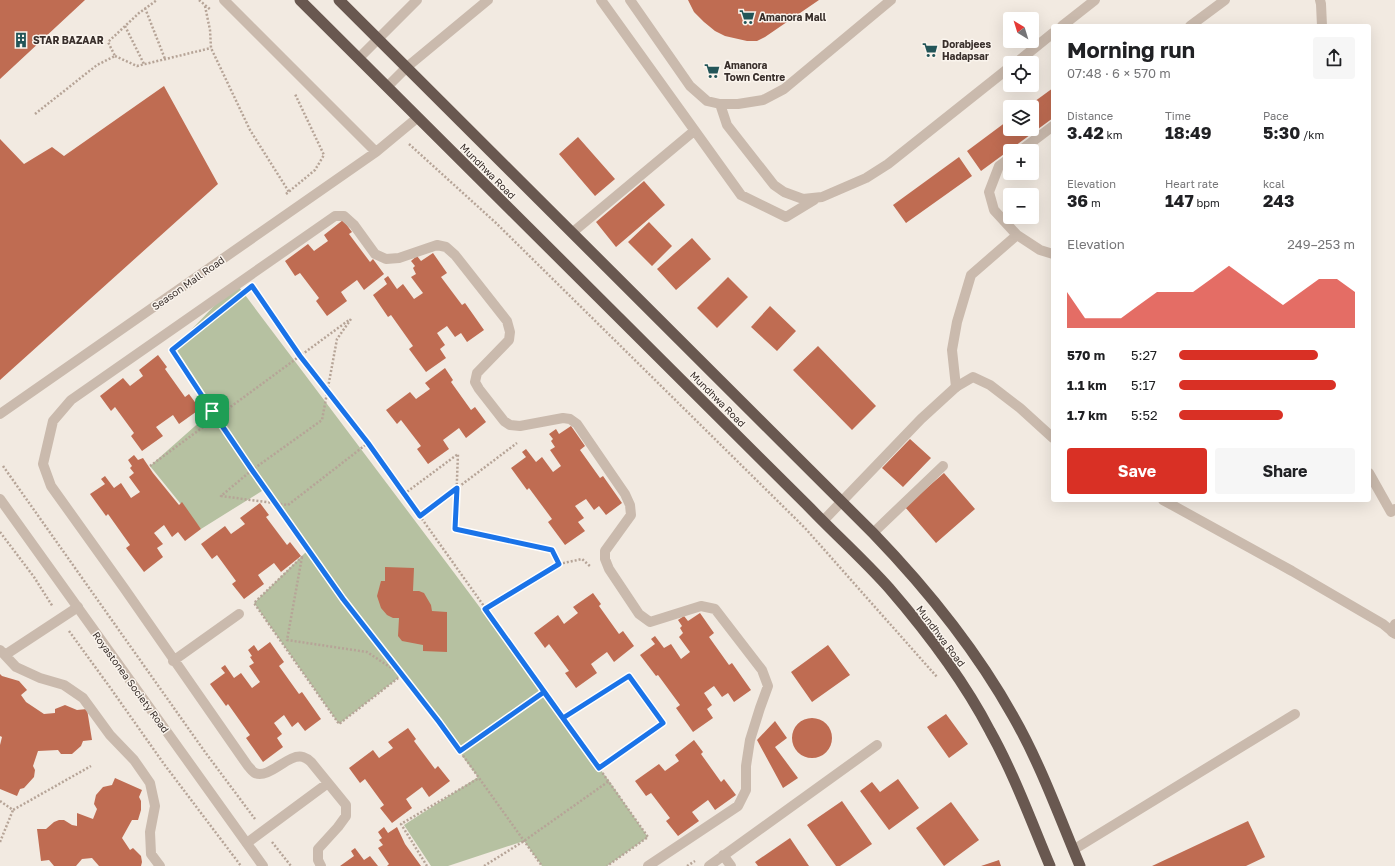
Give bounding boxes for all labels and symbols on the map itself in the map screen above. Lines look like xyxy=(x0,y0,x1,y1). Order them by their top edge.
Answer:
supermarket icon: Amanora Mall xyxy=(738,8,756,26)
place label: Amanora Mall xyxy=(759,11,827,23)
north arrow xyxy=(1003,12,1039,48)
building icon: STAR BAZAAR xyxy=(12,31,30,49)
place label: STAR BAZAAR xyxy=(33,34,104,46)
place label: Dorabjees Hadapsar xyxy=(942,38,991,62)
supermarket icon: Dorabjees Hadapsar xyxy=(921,41,939,59)
place label: Amanora Town Centre xyxy=(724,59,785,83)
supermarket icon: Amanora Town Centre xyxy=(703,62,721,80)
street label: Mundhwa Road xyxy=(458,141,518,201)
street label: Season Mall Road xyxy=(150,254,226,312)
street label: Mundhwa Road xyxy=(688,369,748,429)
pin xyxy=(195,394,229,428)
street label: Mundhwa Road xyxy=(914,603,968,669)
street label: Royastonea Society Road xyxy=(90,629,172,735)

